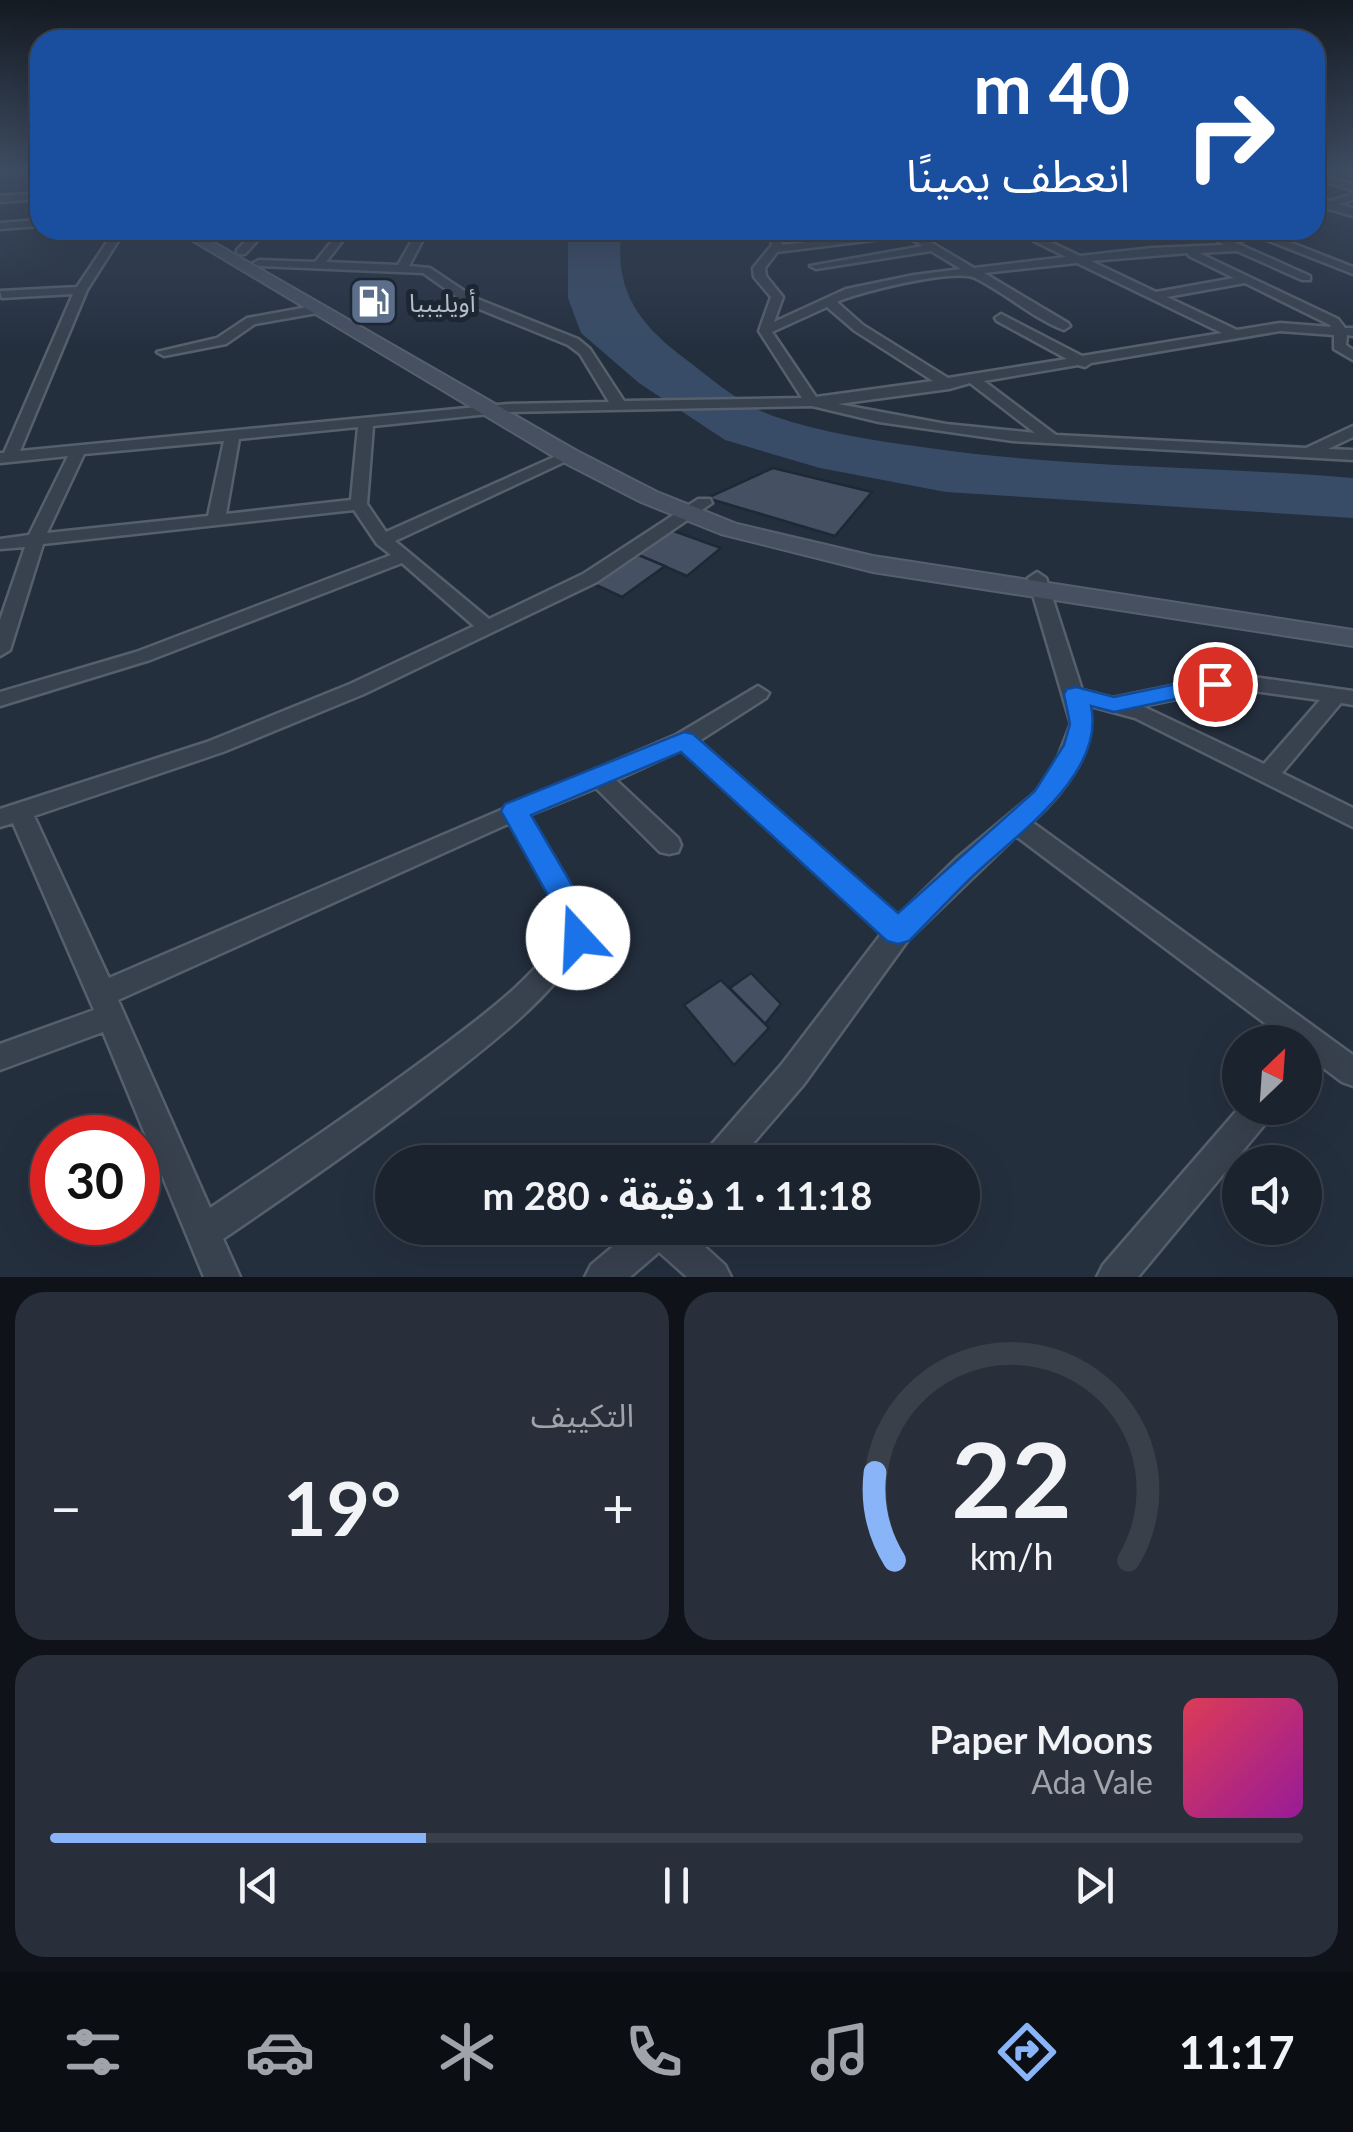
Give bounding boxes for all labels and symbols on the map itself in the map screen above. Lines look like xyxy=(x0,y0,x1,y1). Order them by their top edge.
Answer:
fuel station icon: أويليبيا xyxy=(348,276,400,328)
place label: أويليبيا xyxy=(409,287,476,318)
pin xyxy=(1173,642,1258,727)
position arrow xyxy=(526,886,630,990)
north arrow xyxy=(1222,1025,1322,1125)
speed limit sign: 30 xyxy=(30,1115,160,1245)

